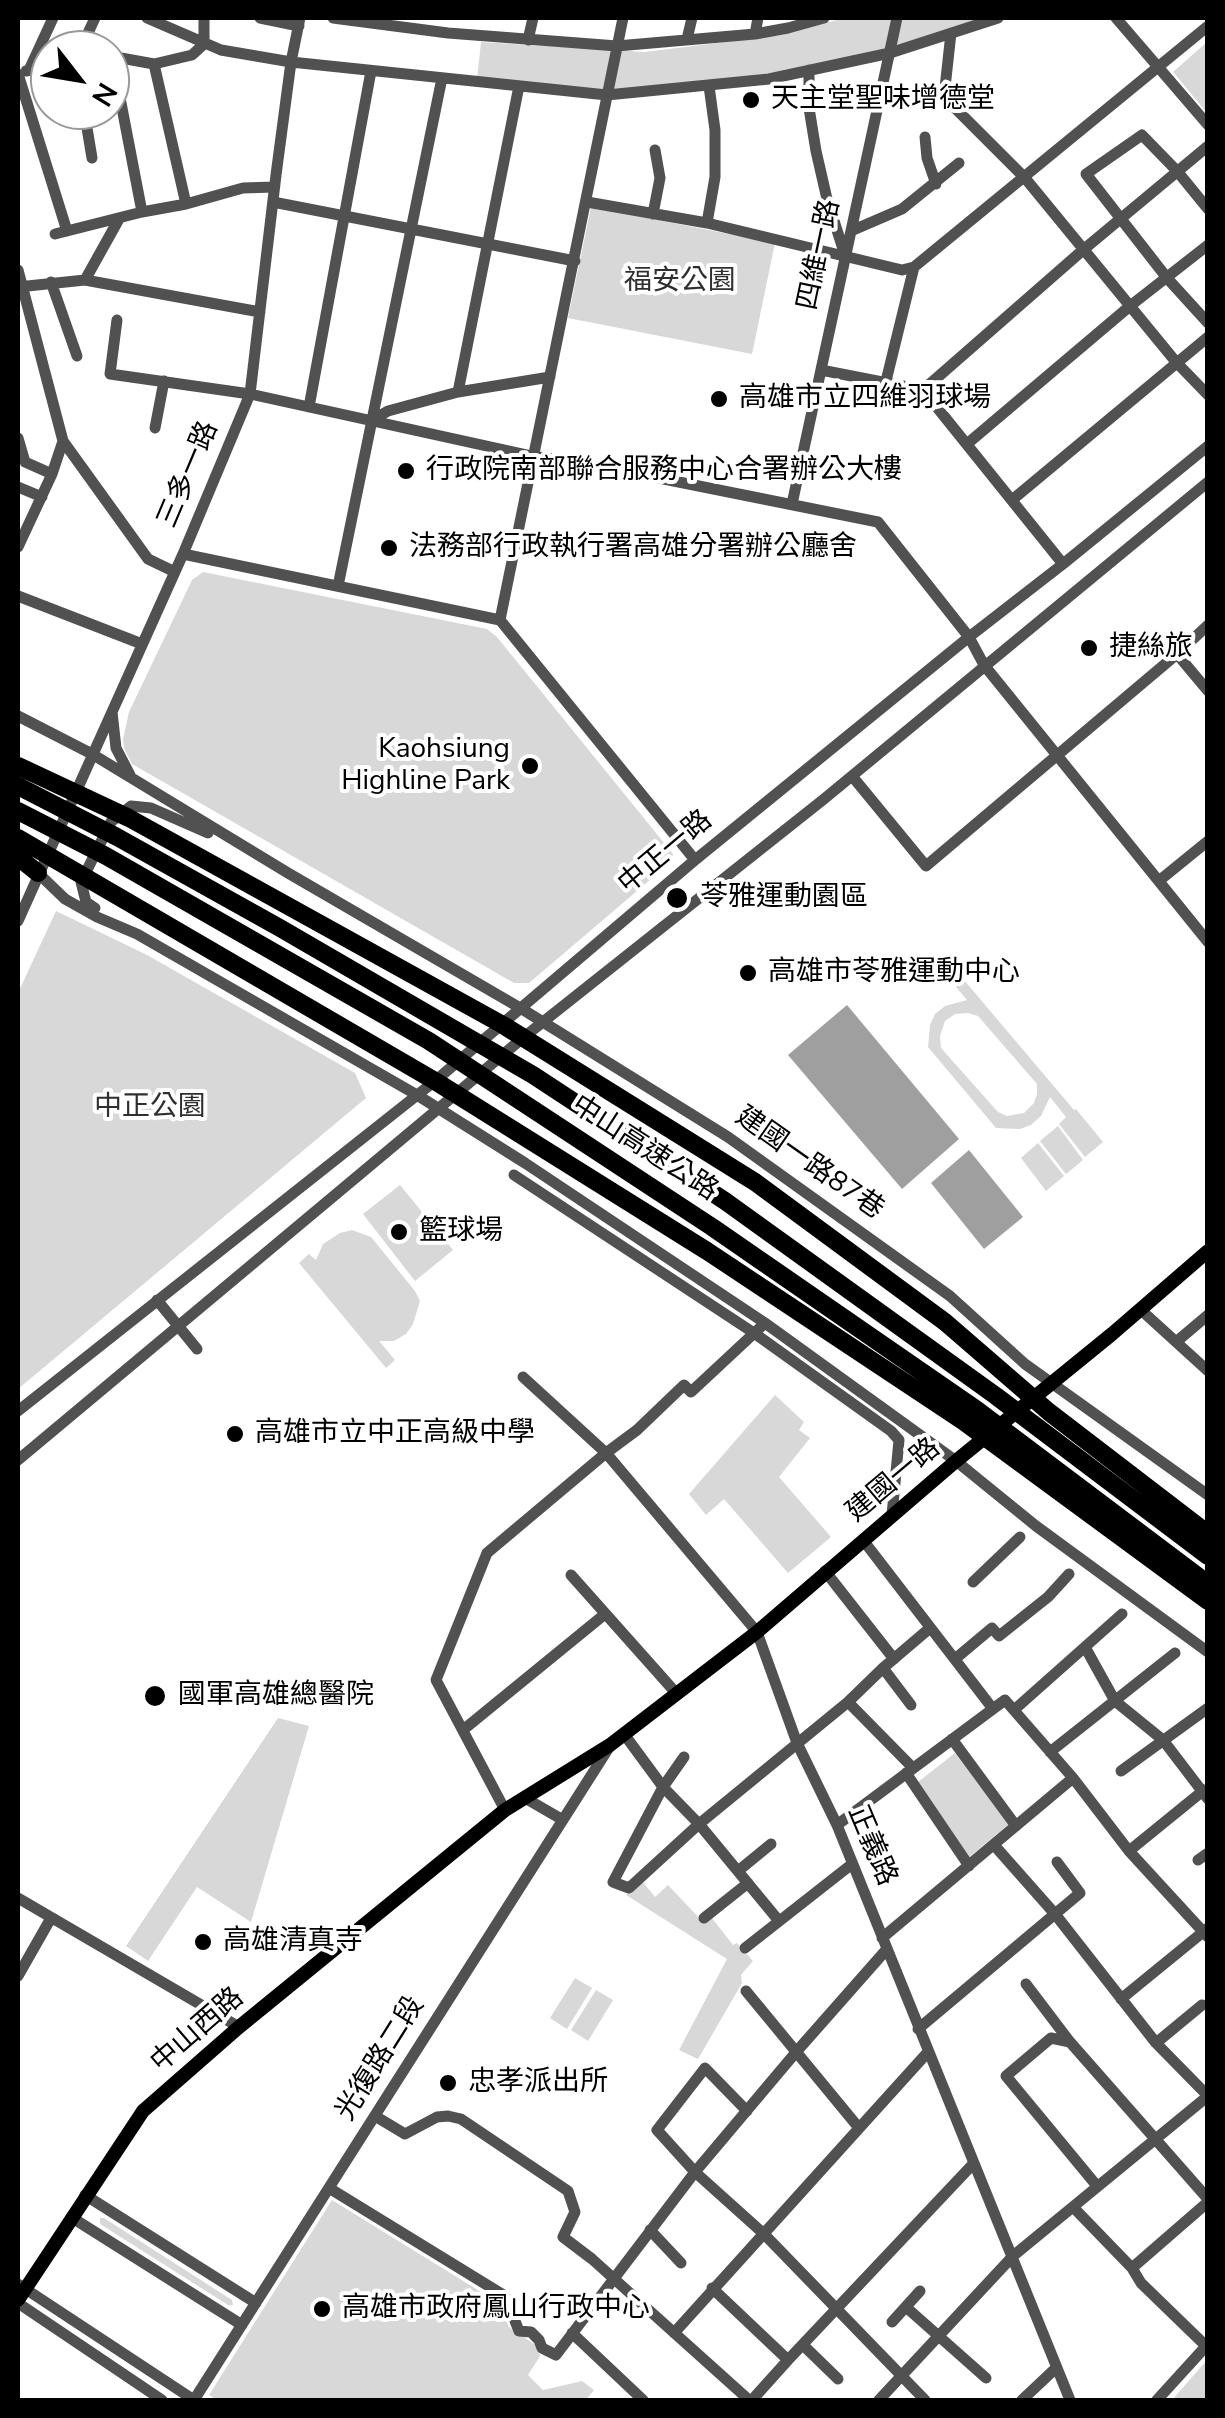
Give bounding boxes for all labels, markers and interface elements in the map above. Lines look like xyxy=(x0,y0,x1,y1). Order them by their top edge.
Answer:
north arrow xyxy=(30,30,130,130)
text: N xyxy=(82,76,126,113)
place label: 天主堂聖味增德堂 xyxy=(771,83,995,117)
marker: 天主堂聖味增德堂 xyxy=(740,89,762,111)
street label: 四維一路 xyxy=(792,197,848,313)
park label: 福安公園 xyxy=(624,265,736,299)
place label: 高雄市立四維羽球場 xyxy=(739,382,991,416)
marker: 高雄市立四維羽球場 xyxy=(708,388,730,410)
street label: 三多一路 xyxy=(152,417,226,533)
place label: 行政院南部聯合服務中心合署辦公大樓 xyxy=(426,454,902,488)
marker: 行政院南部聯合服務中心合署辦公大樓 xyxy=(395,460,417,482)
place label: 法務部行政執行署高雄分署辦公廳舍 xyxy=(409,531,857,565)
marker: 法務部行政執行署高雄分署辦公廳舍 xyxy=(378,537,400,559)
place label: 捷絲旅 xyxy=(1109,631,1193,665)
marker: 捷絲旅 xyxy=(1078,637,1100,659)
place label: Kaohsiung Highline Park xyxy=(341,733,510,799)
marker: Kaohsiung Highline Park xyxy=(519,755,541,777)
street label: 中正一路 xyxy=(612,804,720,902)
place label: 苓雅運動園區 xyxy=(700,881,868,915)
marker: 苓雅運動園區 xyxy=(664,885,690,911)
place label: 高雄市苓雅運動中心 xyxy=(768,956,1020,990)
marker: 高雄市苓雅運動中心 xyxy=(737,962,759,984)
street label: 中山高速公路 xyxy=(564,1089,724,1209)
park label: 中正公園 xyxy=(94,1091,206,1125)
street label: 建國一路87巷 xyxy=(728,1100,890,1228)
place label: 籃球場 xyxy=(419,1215,503,1249)
marker: 籃球場 xyxy=(388,1221,410,1243)
place label: 高雄市立中正高級中學 xyxy=(255,1417,535,1451)
marker: 高雄市立中正高級中學 xyxy=(224,1423,246,1445)
street label: 建國一路 xyxy=(840,1432,948,1530)
place label: 國軍高雄總醫院 xyxy=(178,1679,374,1713)
marker: 國軍高雄總醫院 xyxy=(142,1683,168,1709)
street label: 正義路 xyxy=(839,1801,903,1891)
place label: 高雄清真寺 xyxy=(223,1925,363,1959)
marker: 高雄清真寺 xyxy=(192,1931,214,1953)
street label: 中山西路 xyxy=(145,1982,251,2080)
street label: 光復路二段 xyxy=(330,1991,432,2127)
place label: 忠孝派出所 xyxy=(468,2066,608,2100)
marker: 忠孝派出所 xyxy=(437,2072,459,2094)
place label: 高雄市政府鳳山行政中心 xyxy=(342,2292,650,2326)
marker: 高雄市政府鳳山行政中心 xyxy=(311,2298,333,2320)

